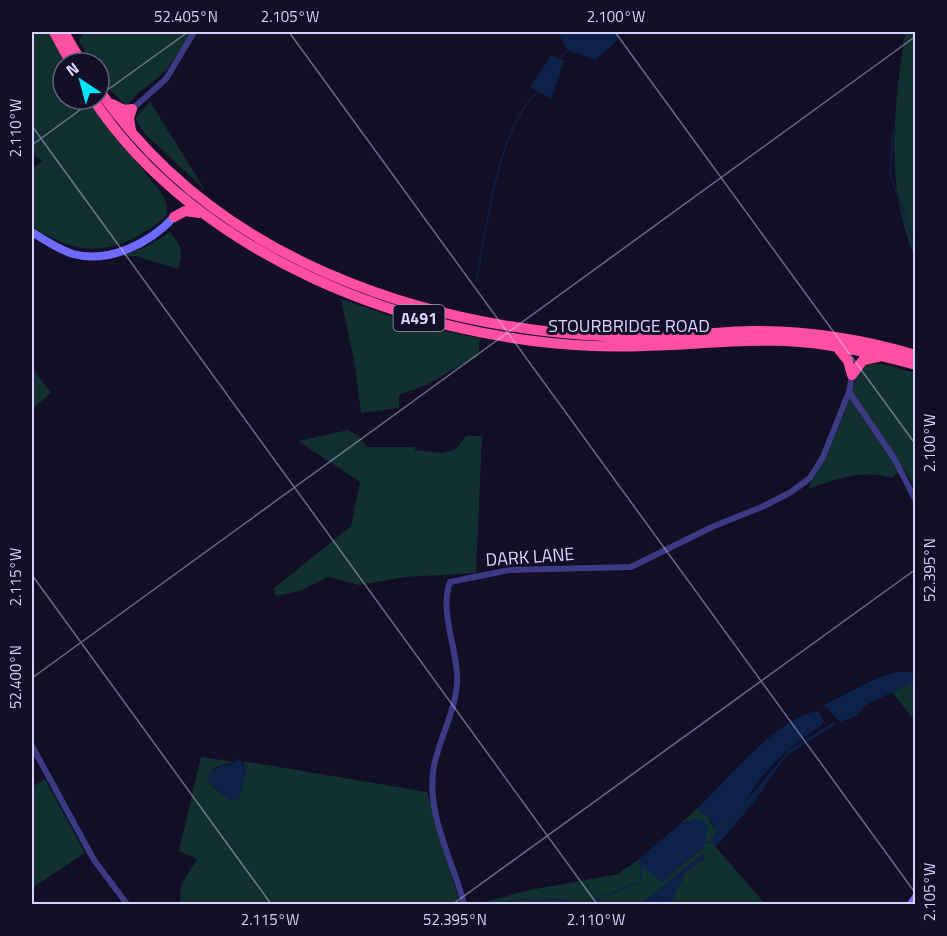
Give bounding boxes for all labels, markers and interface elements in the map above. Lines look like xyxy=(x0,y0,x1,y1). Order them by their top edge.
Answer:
text: 52.405°N xyxy=(154,5,218,28)
text: 2.105°W xyxy=(261,5,319,28)
text: 2.100°W xyxy=(587,5,645,28)
north arrow xyxy=(51,51,111,111)
text: N xyxy=(61,56,84,82)
text: 2.110°W xyxy=(4,99,27,157)
road number: A491 xyxy=(394,305,444,331)
street label: STOURBRIDGE ROAD xyxy=(548,312,710,339)
text: 2.100°W xyxy=(918,414,941,472)
text: 52.395°N xyxy=(918,538,941,602)
street label: DARK LANE xyxy=(485,540,575,573)
text: 2.115°W xyxy=(4,548,27,606)
text: 52.400°N xyxy=(4,645,27,709)
text: 2.105°W xyxy=(918,863,941,921)
text: 2.115°W xyxy=(241,908,299,931)
text: 52.395°N xyxy=(423,908,487,931)
text: 2.110°W xyxy=(567,908,625,931)

